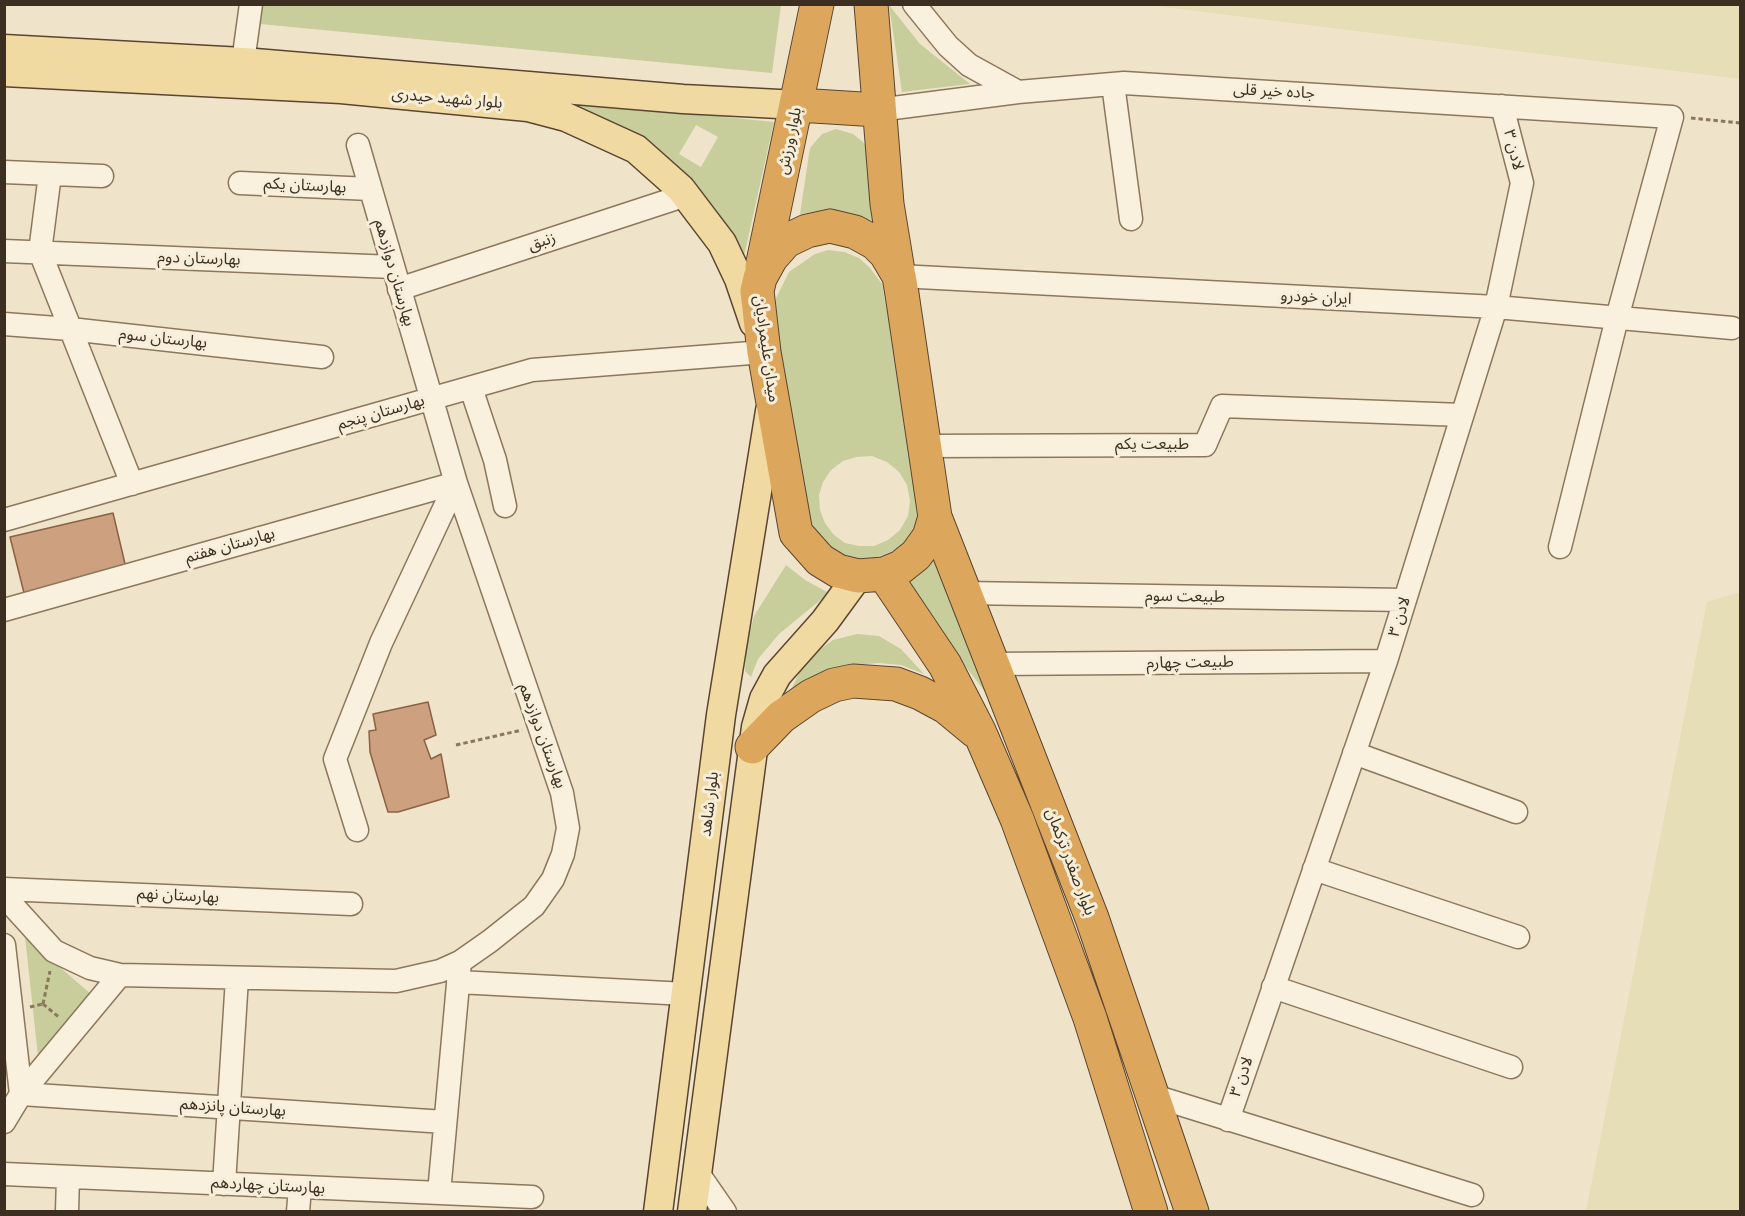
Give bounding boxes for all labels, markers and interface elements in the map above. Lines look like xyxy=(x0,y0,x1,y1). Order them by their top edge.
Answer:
street label: جاده خیر قلی xyxy=(1233,80,1315,104)
street label: بلوار شهید حیدری xyxy=(391,85,503,113)
street label: بلوار ورزش xyxy=(774,106,806,176)
street label: لادن ۳ xyxy=(1499,128,1527,172)
street label: بهارستان یکم xyxy=(263,174,347,198)
street label: بهارستان دوازدهم xyxy=(370,217,418,329)
street label: زنبق xyxy=(526,229,558,255)
street label: بهارستان دوم xyxy=(157,248,241,270)
street label: ایران خودرو xyxy=(1280,287,1352,309)
street label: میدان علیمرادیان xyxy=(749,294,783,404)
street label: بهارستان سوم xyxy=(118,325,208,353)
street label: بهارستان پنجم xyxy=(335,391,427,435)
street label: طبیعت یکم xyxy=(1115,435,1189,455)
street label: بهارستان هفتم xyxy=(183,524,277,568)
street label: طبیعت سوم xyxy=(1145,587,1225,607)
street label: لادن ۳ xyxy=(1385,595,1415,639)
street label: طبیعت چهارم xyxy=(1146,653,1234,673)
street label: بهارستان دوازدهم xyxy=(514,681,570,791)
street label: بلوار شاهد xyxy=(696,770,724,838)
street label: بلوار صفدر ترکمان xyxy=(1041,806,1099,918)
street label: بهارستان نهم xyxy=(137,884,219,908)
street label: لادن ۳ xyxy=(1226,1054,1258,1100)
street label: بهارستان پانزدهم xyxy=(179,1095,287,1121)
street label: بهارستان چهاردهم xyxy=(211,1173,325,1199)

